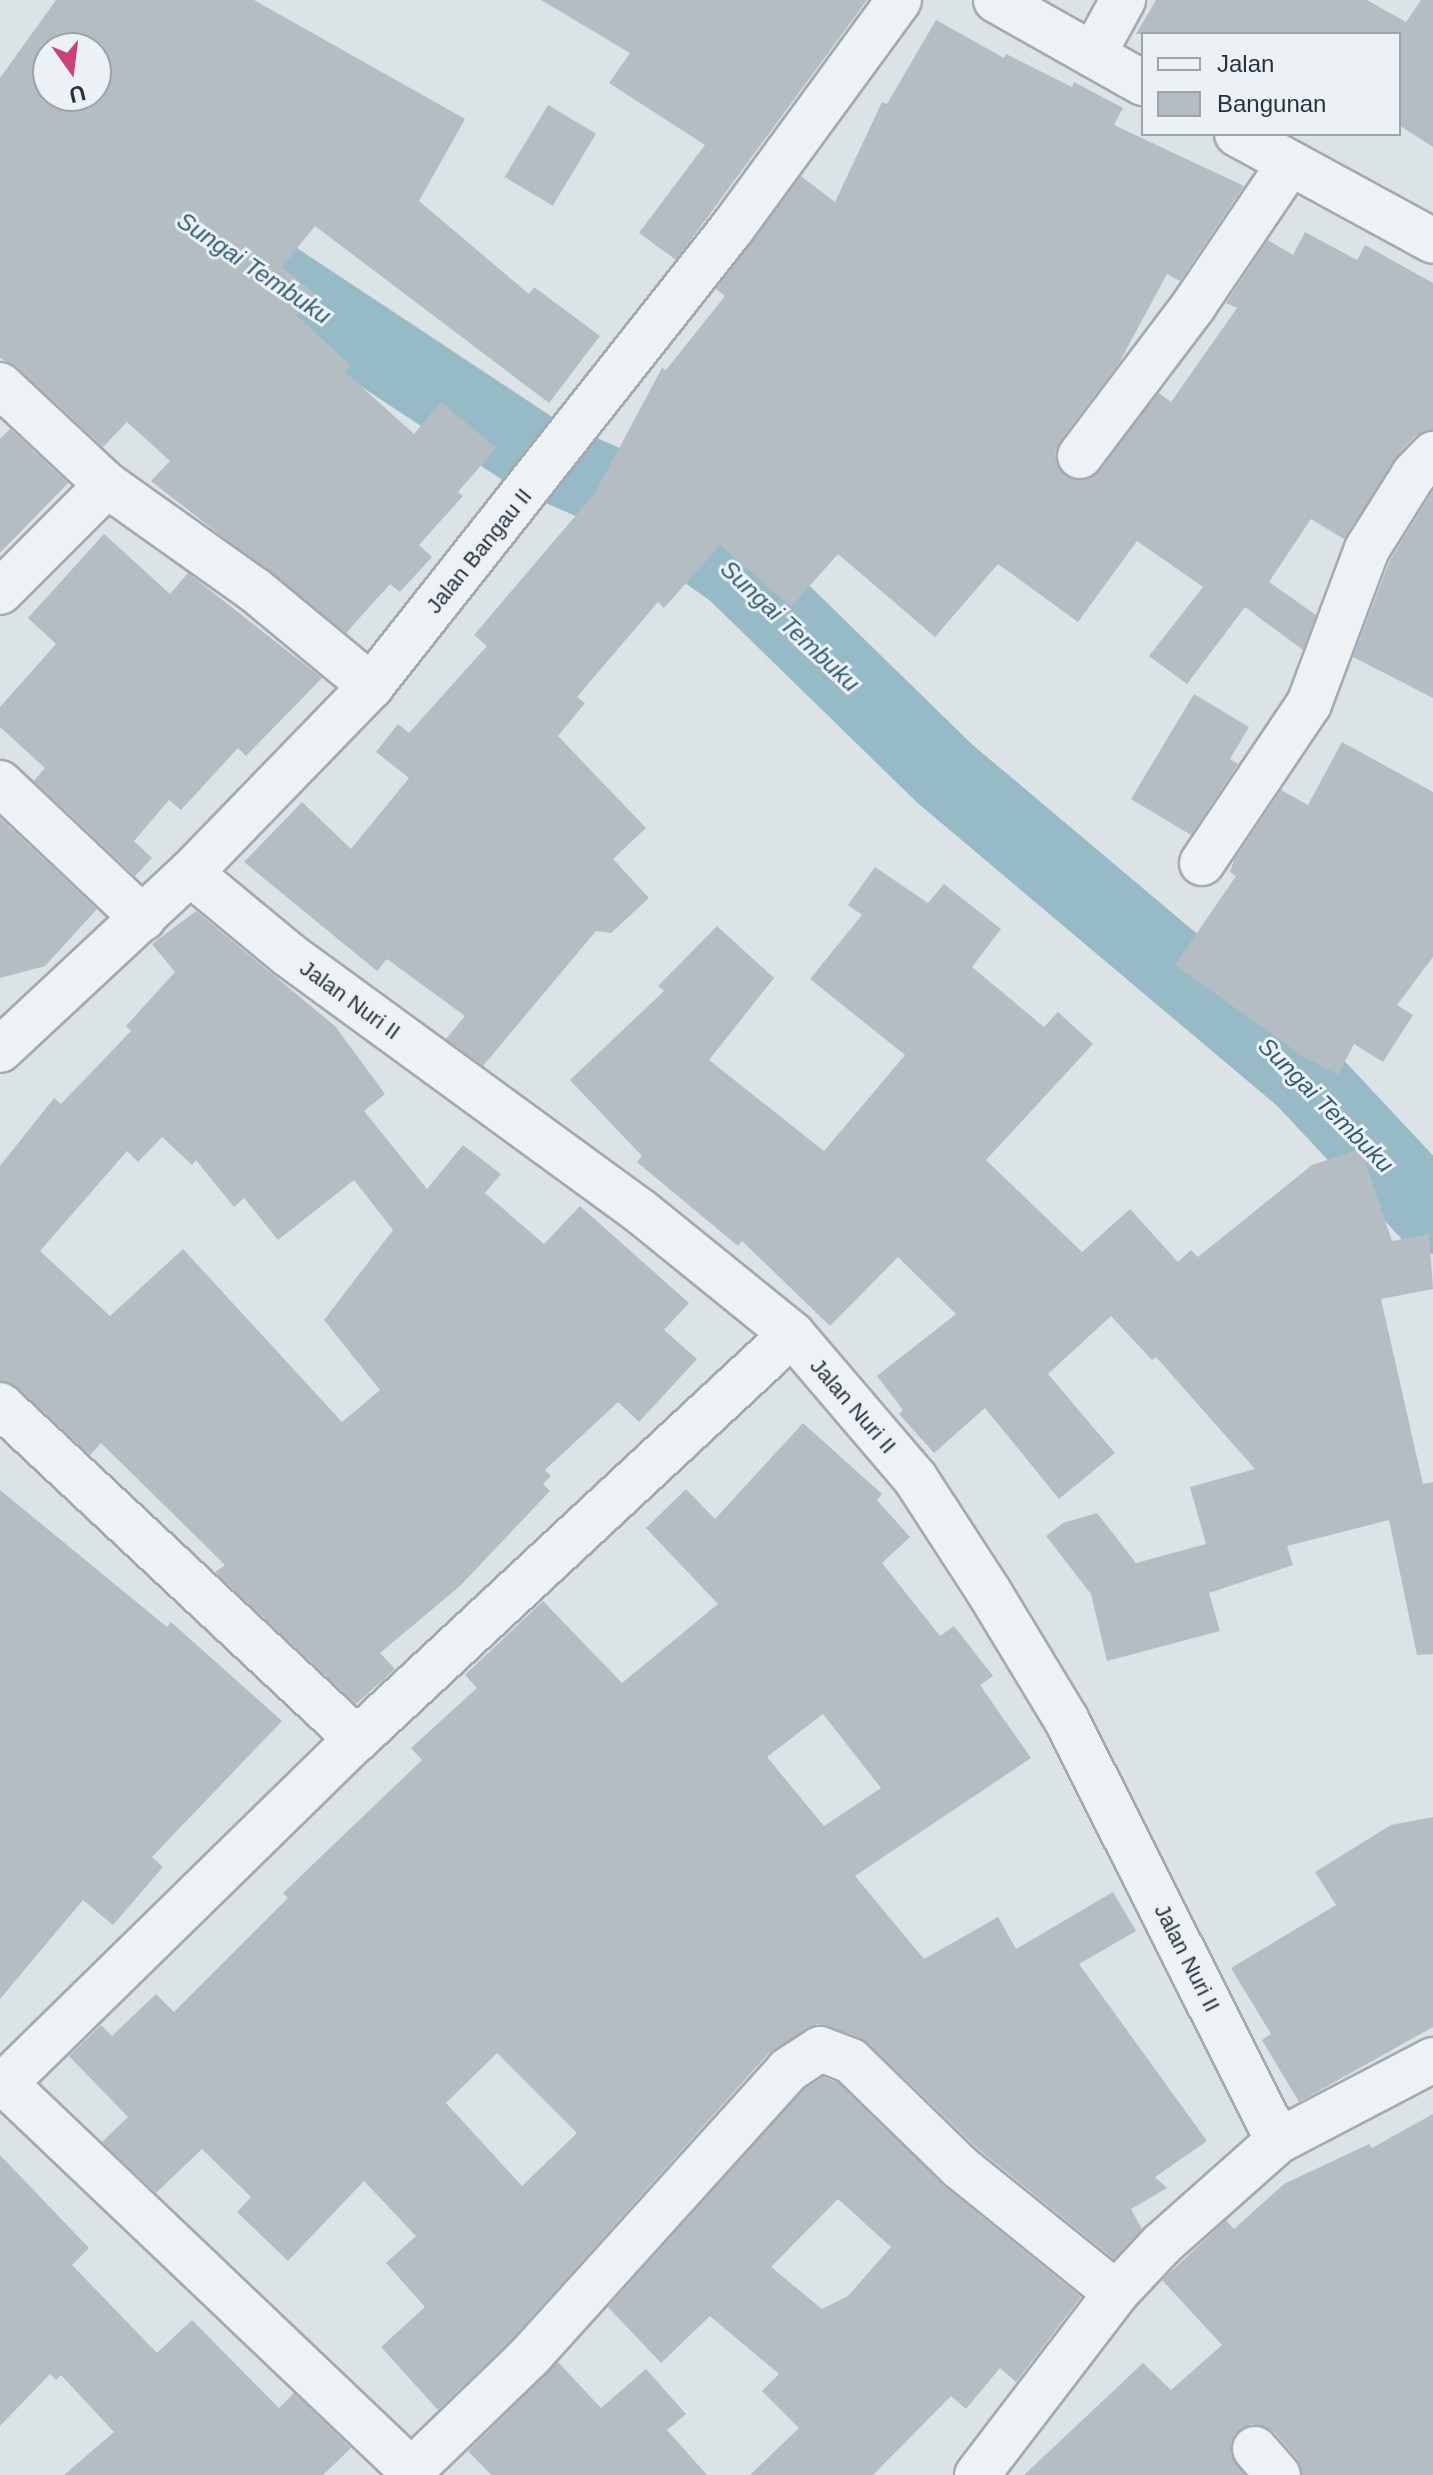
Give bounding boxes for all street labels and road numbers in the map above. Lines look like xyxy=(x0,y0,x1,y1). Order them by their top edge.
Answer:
street label: Jalan Bangau II xyxy=(421,483,537,619)
street label: Jalan Nuri II xyxy=(295,955,405,1045)
street label: Jalan Nuri II xyxy=(805,1353,901,1459)
street label: Jalan Nuri II xyxy=(1149,1900,1225,2016)

